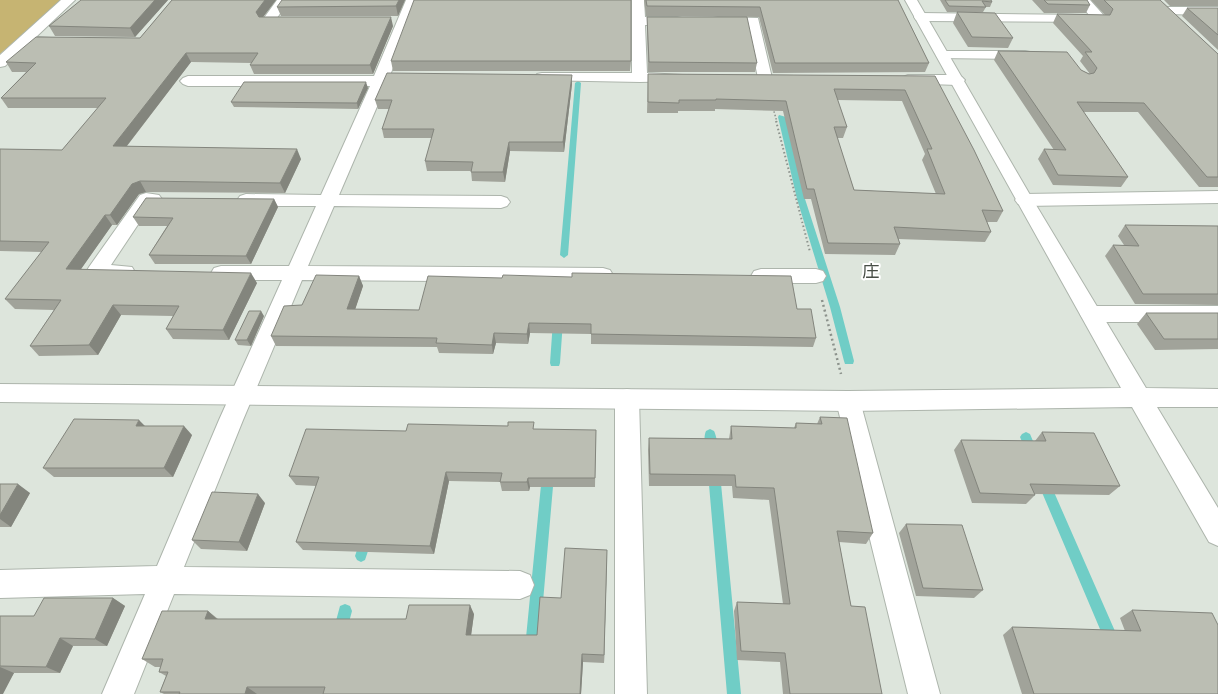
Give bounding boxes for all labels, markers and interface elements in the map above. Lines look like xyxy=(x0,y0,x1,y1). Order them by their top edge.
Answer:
district label: 庄 xyxy=(863,259,880,285)

